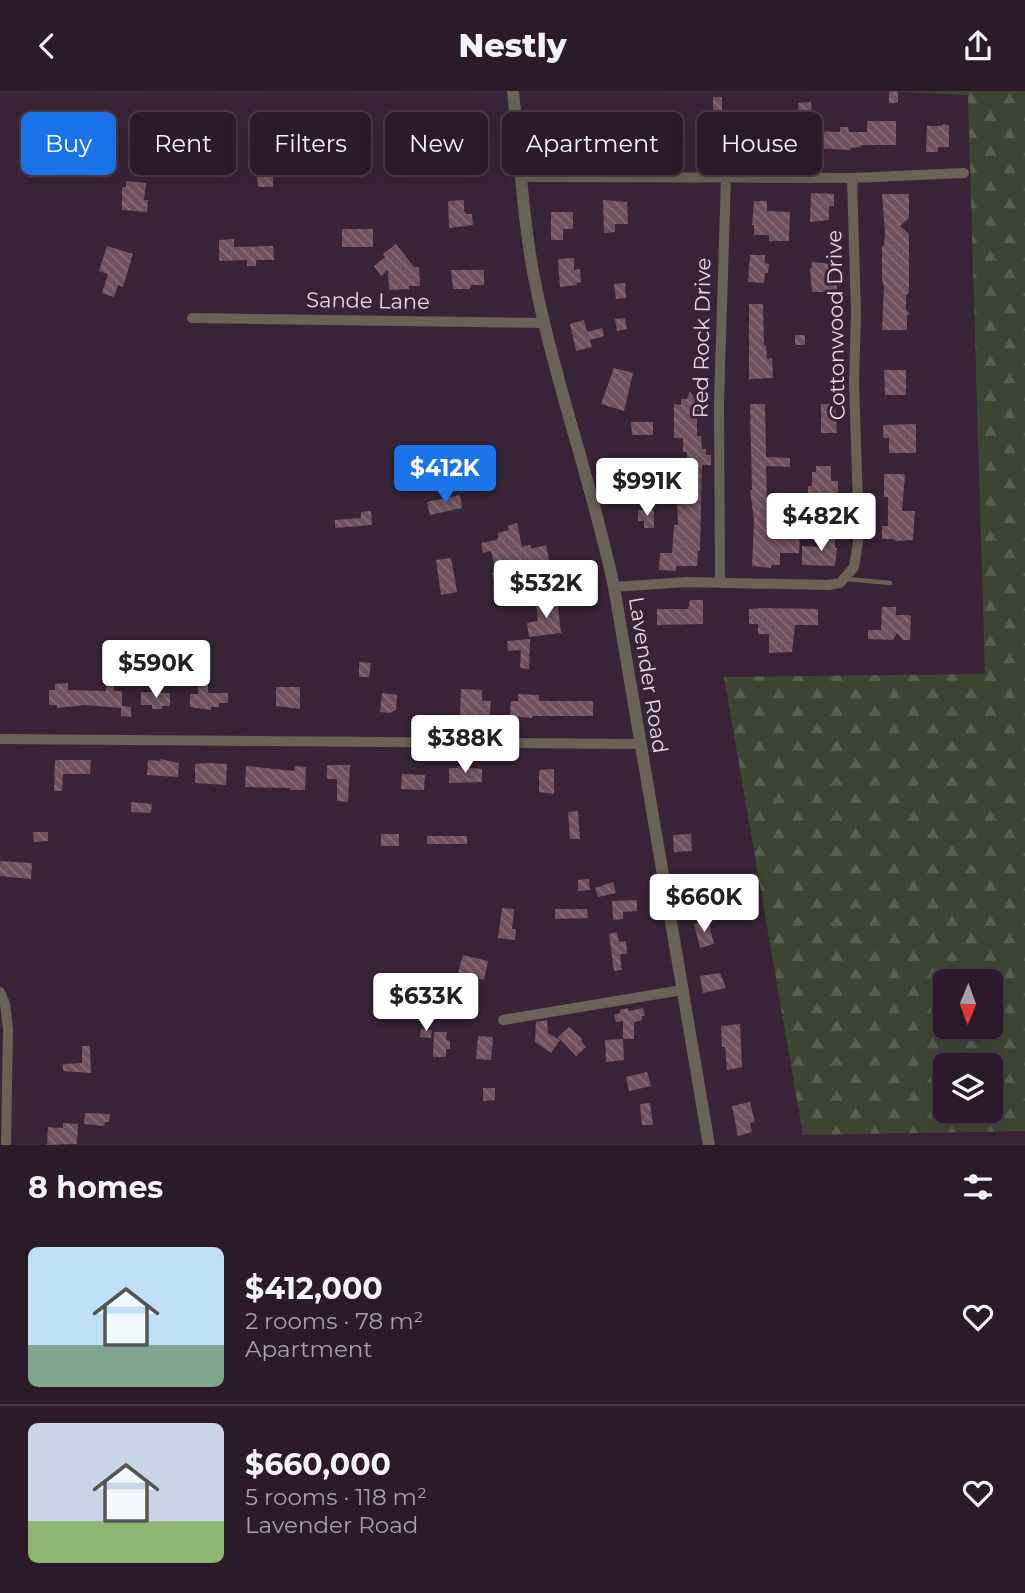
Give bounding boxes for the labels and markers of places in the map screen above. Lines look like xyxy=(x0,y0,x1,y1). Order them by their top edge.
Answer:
pin: $412K xyxy=(396,445,494,505)
pin: $991K xyxy=(598,459,696,518)
pin: $482K xyxy=(772,493,870,553)
pin: $532K xyxy=(497,561,595,620)
pin: $590K xyxy=(107,641,205,700)
pin: $388K xyxy=(416,715,514,775)
pin: $660K xyxy=(655,875,753,934)
pin: $633K xyxy=(377,974,475,1033)

